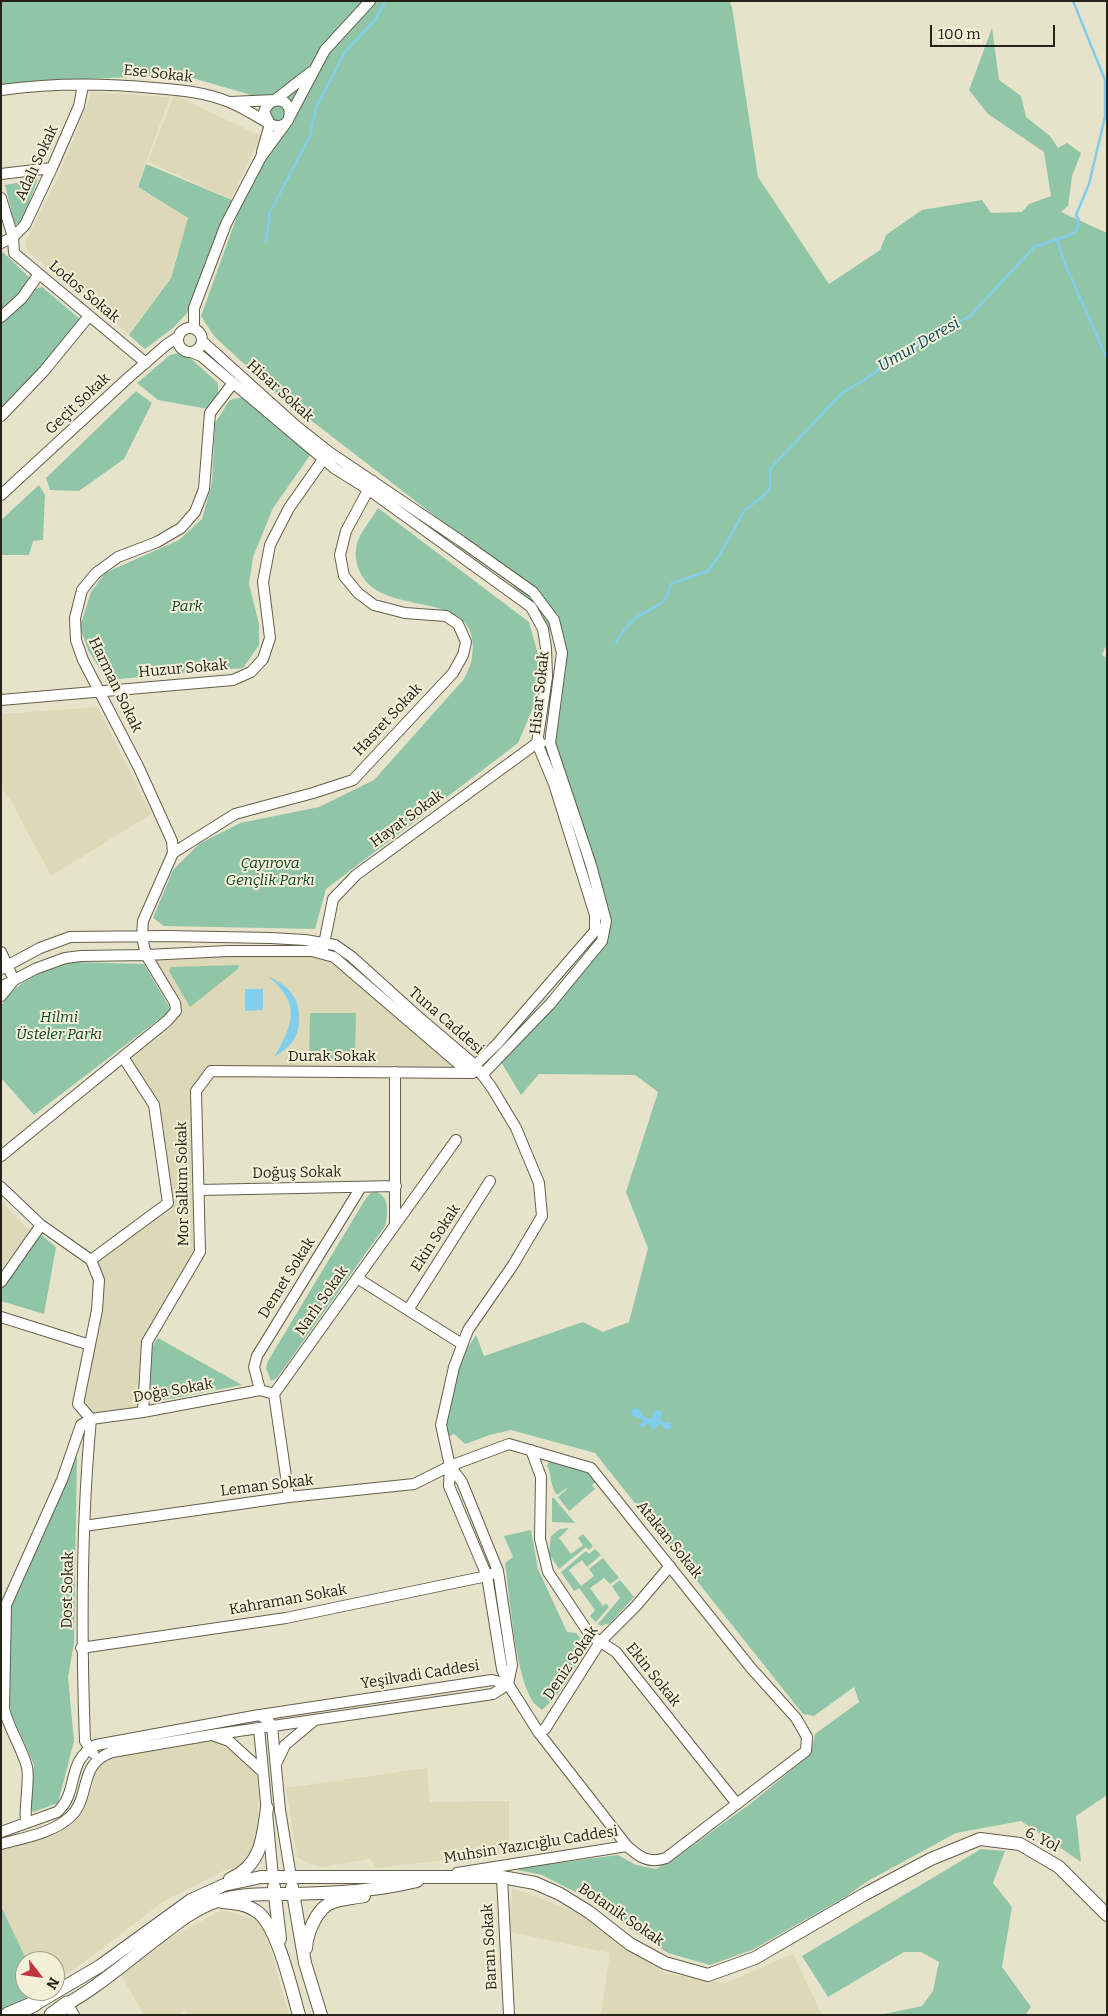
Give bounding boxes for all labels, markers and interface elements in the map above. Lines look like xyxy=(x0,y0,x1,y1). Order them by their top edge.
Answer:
scale bar xyxy=(933,15,1058,47)
text: 100 m xyxy=(938,25,981,43)
street label: Ese Sokak xyxy=(122,61,194,87)
street label: Adalı Sokak xyxy=(12,122,62,204)
street label: Lodos Sokak xyxy=(45,257,123,327)
water label: Umur Deresi xyxy=(875,314,963,376)
street label: Hisar Sokak xyxy=(243,356,317,426)
street label: Geçit Sokak xyxy=(42,370,114,438)
park label: Park xyxy=(171,598,203,616)
street label: Harman Sokak xyxy=(84,635,146,735)
street label: Hisar Sokak xyxy=(527,650,553,736)
street label: Huzur Sokak xyxy=(138,656,228,682)
street label: Hasret Sokak xyxy=(350,680,426,760)
street label: Hayat Sokak xyxy=(367,786,447,852)
park label: Çayırova Gençlik Parkı xyxy=(226,855,314,890)
street label: Tuna Caddesi xyxy=(405,983,487,1059)
park label: Hilmi Üsteler Parkı xyxy=(16,1009,102,1044)
street label: Durak Sokak xyxy=(288,1048,376,1066)
street label: Mor Salkım Sokak xyxy=(173,1121,193,1247)
street label: Doğuş Sokak xyxy=(252,1163,342,1183)
street label: Ekin Sokak xyxy=(408,1201,464,1275)
street label: Demet Sokak xyxy=(255,1234,319,1322)
street label: Narlı Sokak xyxy=(292,1263,352,1339)
street label: Doğa Sokak xyxy=(132,1375,214,1407)
street label: Leman Sokak xyxy=(219,1471,315,1501)
street label: Atakan Sokak xyxy=(632,1498,706,1582)
street label: Dost Sokak xyxy=(58,1551,78,1629)
street label: Kahraman Sokak xyxy=(228,1581,348,1619)
street label: Deniz Sokak xyxy=(540,1623,602,1703)
street label: Ekin Sokak xyxy=(622,1640,684,1710)
street label: Yeşilvadi Caddesi xyxy=(359,1657,481,1693)
street label: Muhsin Yazıcığlu Caddesi xyxy=(443,1822,619,1868)
street label: 6. Yol xyxy=(1022,1824,1062,1856)
street label: Botanik Sokak xyxy=(575,1880,667,1950)
street label: Baran Sokak xyxy=(479,1903,501,1991)
north arrow xyxy=(15,1951,65,2001)
text: N xyxy=(42,1974,63,1992)

